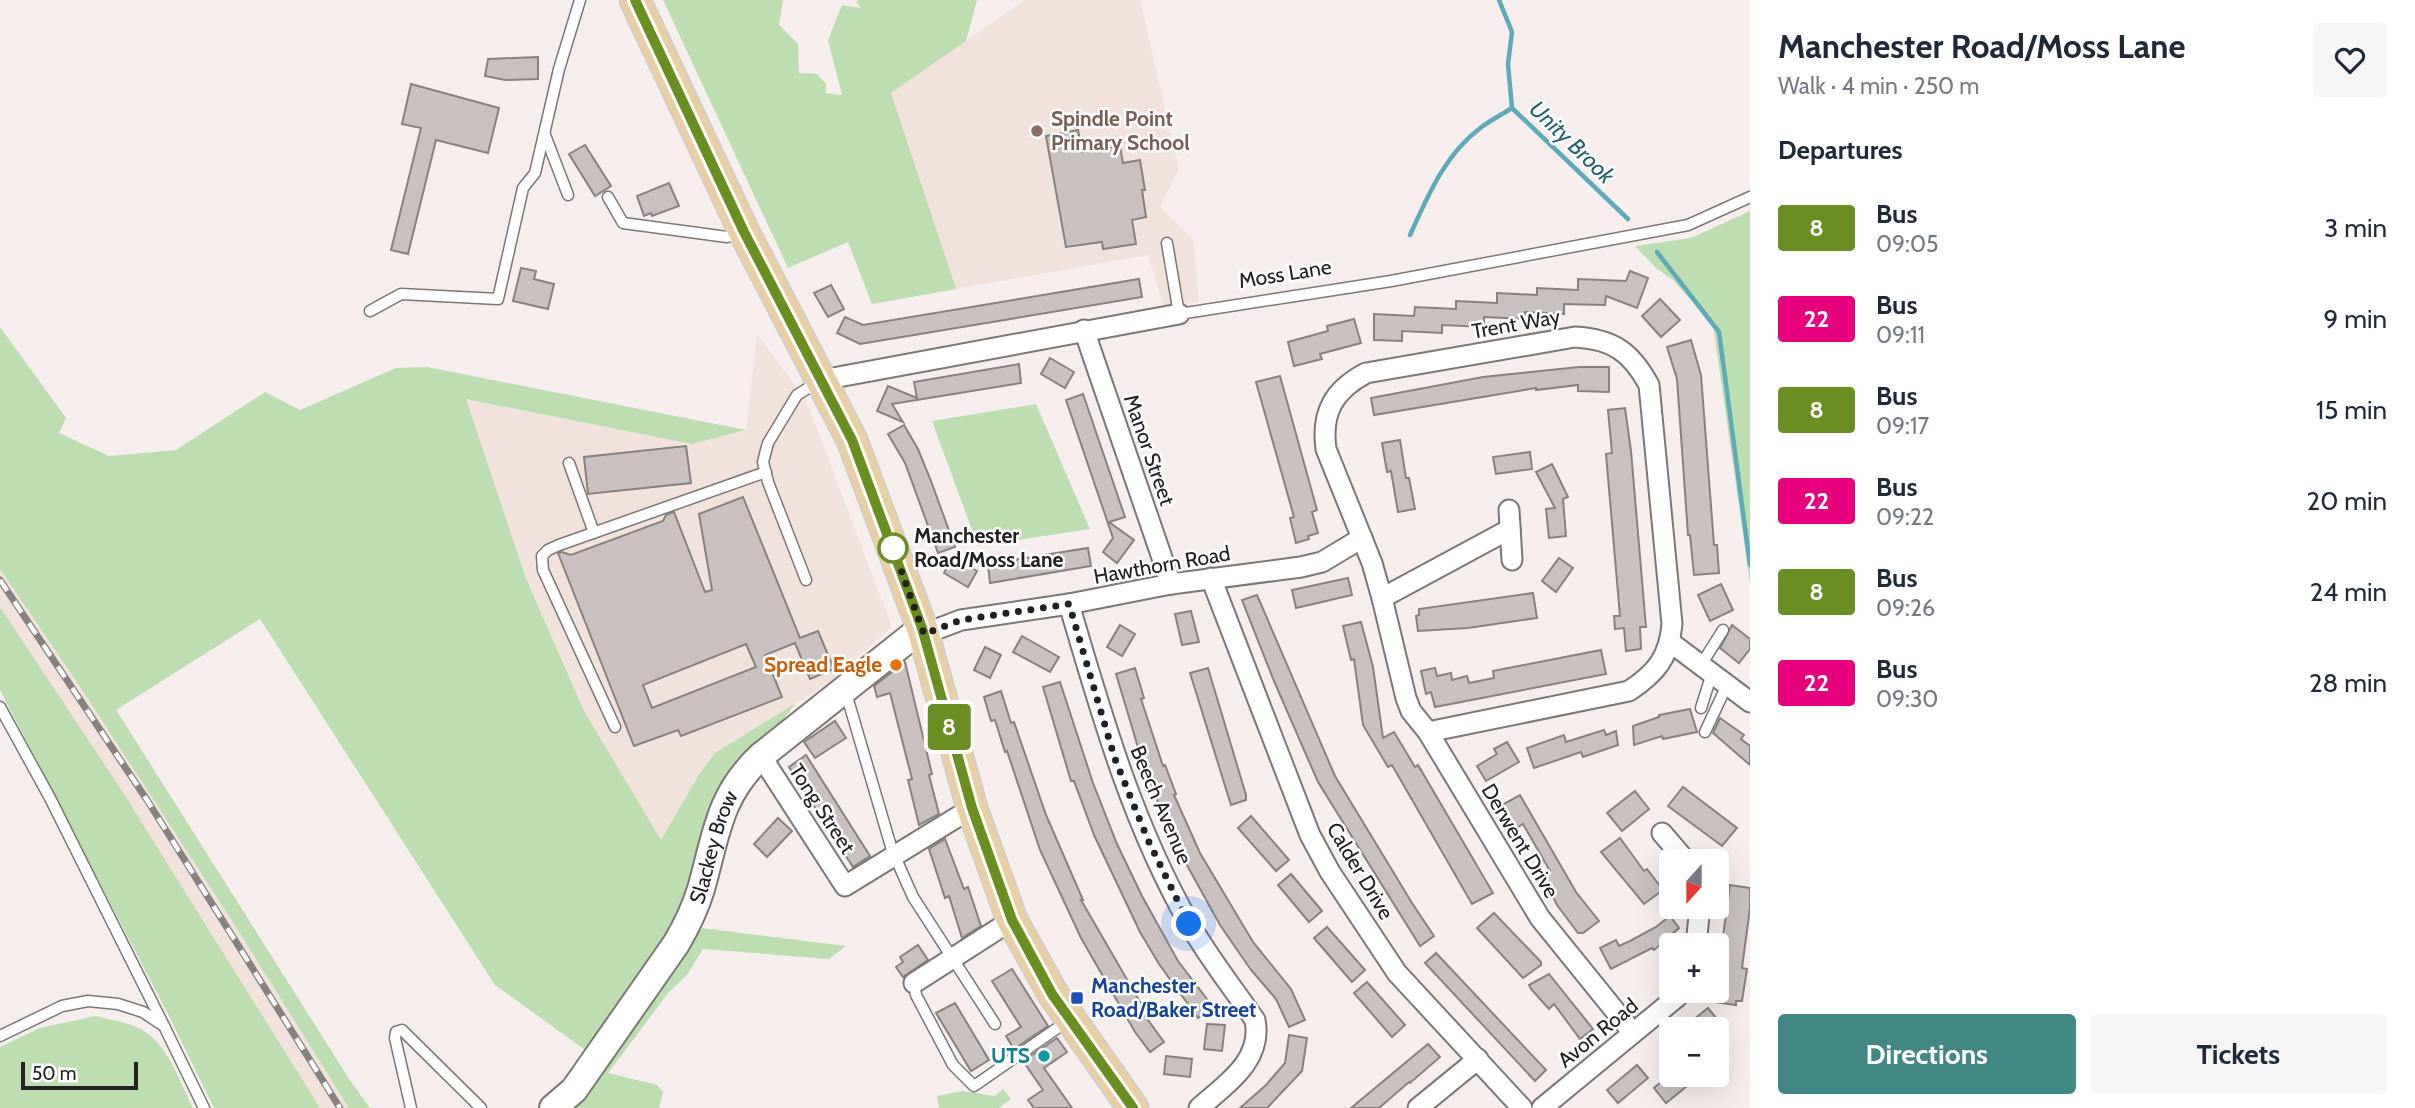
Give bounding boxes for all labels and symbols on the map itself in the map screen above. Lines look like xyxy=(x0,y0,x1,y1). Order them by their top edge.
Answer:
water label: Unity Brook xyxy=(1524,95,1621,190)
place label: Spindle Point Primary School xyxy=(1051,106,1190,155)
marker: Spindle Point Primary School xyxy=(1029,123,1045,139)
street label: Moss Lane xyxy=(1237,254,1333,293)
street label: Trent Way xyxy=(1470,303,1562,344)
street label: Manor Street xyxy=(1119,391,1180,509)
place label: Manchester Road/Moss Lane xyxy=(914,523,1064,572)
marker: Manchester Road/Moss Lane xyxy=(878,533,908,563)
street label: Hawthorn Road xyxy=(1092,540,1232,589)
place label: Spread Eagle xyxy=(764,652,882,677)
marker: Spread Eagle xyxy=(888,657,904,673)
line badge: 8 xyxy=(926,704,972,750)
street label: Beech Avenue xyxy=(1125,742,1198,868)
street label: Tong Street xyxy=(784,759,861,858)
street label: Derwent Drive xyxy=(1477,779,1564,903)
street label: Slackey Brow xyxy=(684,786,743,907)
street label: Calder Drive xyxy=(1322,818,1399,924)
north arrow xyxy=(1659,849,1729,919)
your location xyxy=(1171,906,1206,941)
place label: Manchester Road/Baker Street xyxy=(1091,973,1256,1022)
marker: Manchester Road/Baker Street xyxy=(1069,990,1085,1006)
street label: Avon Road xyxy=(1553,993,1643,1073)
place label: UTS xyxy=(991,1043,1030,1068)
marker: UTS xyxy=(1036,1048,1052,1064)
scale bar xyxy=(21,1059,138,1091)

